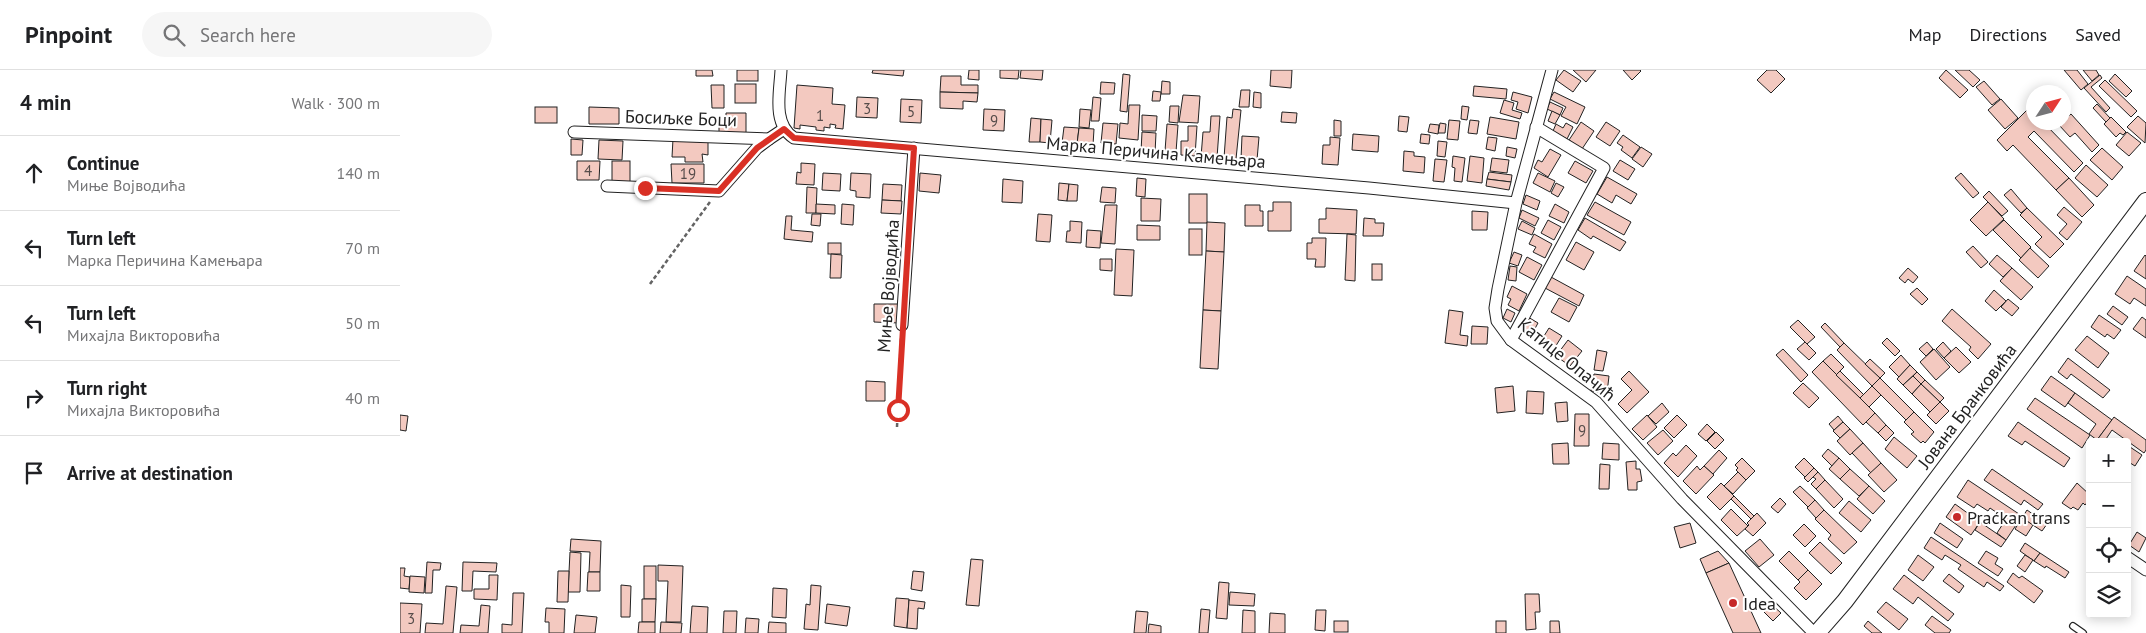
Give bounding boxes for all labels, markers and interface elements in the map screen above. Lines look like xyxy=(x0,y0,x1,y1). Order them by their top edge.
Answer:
search box xyxy=(142,12,492,57)
text: Pinpoint xyxy=(25,19,112,50)
icon: search xyxy=(160,21,188,49)
text: Search here xyxy=(200,23,296,47)
text: Map xyxy=(1909,23,1941,46)
text: Directions xyxy=(1969,23,2047,46)
text: Saved xyxy=(2075,23,2121,46)
north arrow xyxy=(2026,85,2071,130)
text: 4 min xyxy=(20,89,71,116)
text: Walk · 300 m xyxy=(291,93,380,113)
house number: 3 xyxy=(863,99,871,118)
house number: 5 xyxy=(907,102,915,121)
street label: Босиљке Боци xyxy=(624,105,738,131)
house number: 1 xyxy=(816,106,824,125)
house number: 9 xyxy=(990,111,998,130)
street label: Марка Перичина Камењара xyxy=(1045,131,1267,173)
text: Continue xyxy=(67,151,139,175)
icon: ahead xyxy=(20,159,48,187)
house number: 4 xyxy=(584,161,592,180)
text: 140 m xyxy=(337,163,380,183)
house number: 19 xyxy=(680,164,696,183)
text: Миње Војводића xyxy=(67,175,186,195)
route end xyxy=(634,177,657,200)
street label: Миње Војводића xyxy=(872,219,904,353)
text: Turn left xyxy=(67,226,136,250)
icon: left xyxy=(20,234,48,262)
text: 70 m xyxy=(345,238,380,258)
text: Марка Перичина Камењара xyxy=(67,250,263,270)
text: Turn left xyxy=(67,301,136,325)
icon: left xyxy=(20,309,48,337)
street label: Катице Опачић xyxy=(1513,312,1621,406)
text: 50 m xyxy=(345,313,380,333)
text: Михајла Викторовића xyxy=(67,325,220,345)
street label: Јована Бранковића xyxy=(1912,339,2021,474)
text: Turn right xyxy=(67,376,147,400)
icon: right xyxy=(20,384,48,412)
text: 40 m xyxy=(345,388,380,408)
route start xyxy=(887,399,910,422)
text: Михајла Викторовића xyxy=(67,400,220,420)
house number: 9 xyxy=(1578,421,1586,440)
map controls xyxy=(2086,438,2131,618)
button: + xyxy=(2086,438,2131,483)
icon: arrive xyxy=(20,459,48,487)
text: Arrive at destination xyxy=(67,461,233,485)
button: − xyxy=(2086,483,2131,528)
place label: Praćkan trans xyxy=(1967,506,2070,529)
marker: Praćkan trans xyxy=(1951,511,1963,523)
button: locate xyxy=(2086,528,2131,573)
button: layers xyxy=(2086,573,2131,618)
place label: Idea xyxy=(1743,592,1776,615)
marker: Idea xyxy=(1727,597,1739,609)
house number: 3 xyxy=(407,609,415,628)

